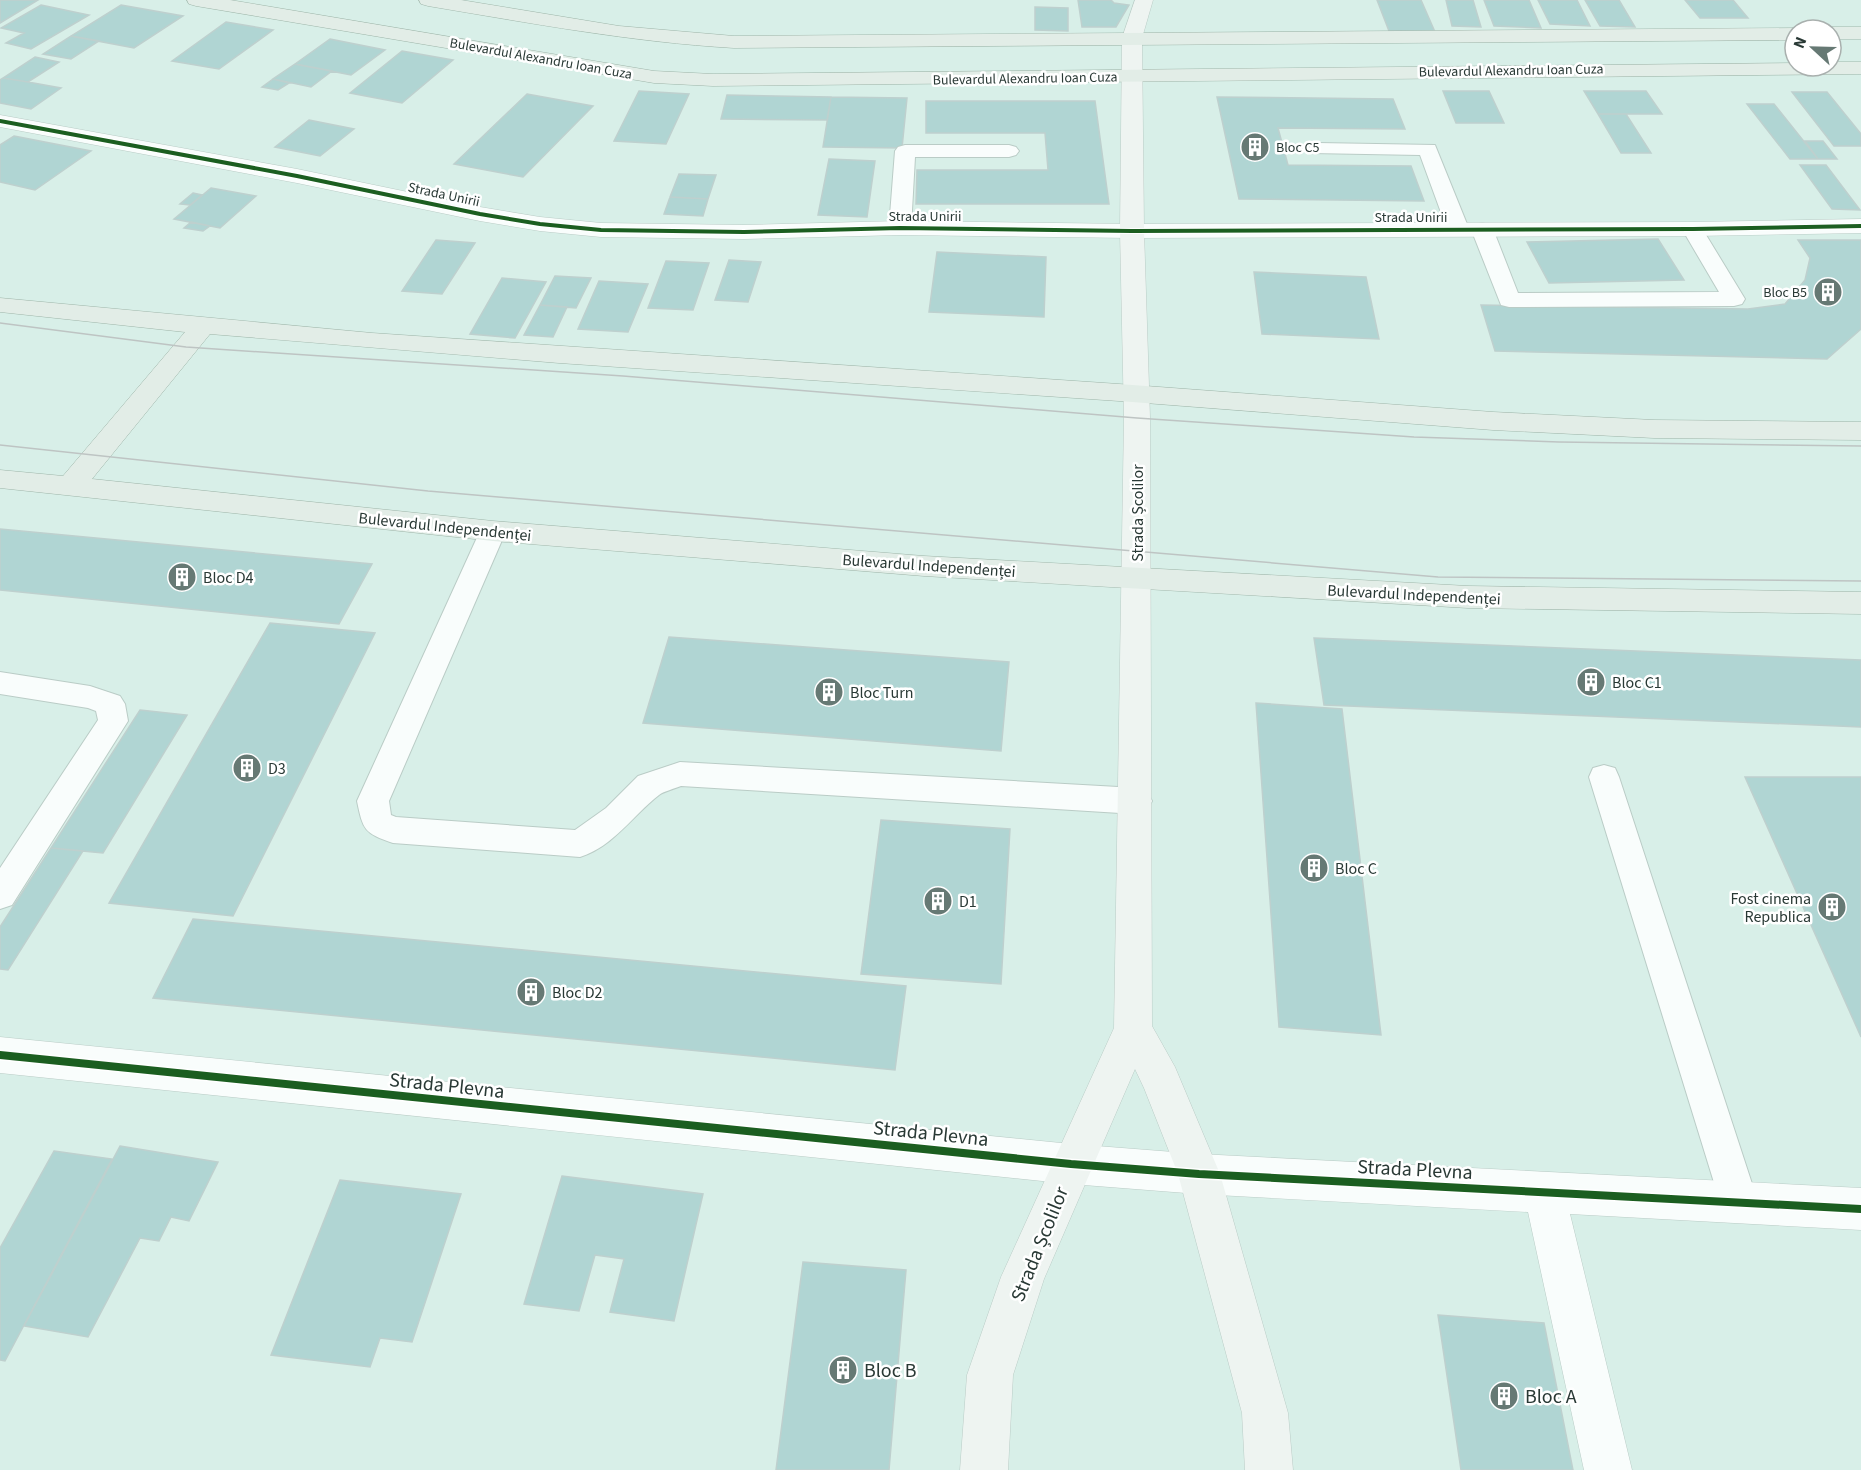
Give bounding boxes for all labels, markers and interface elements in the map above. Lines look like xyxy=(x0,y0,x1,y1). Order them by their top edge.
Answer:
north arrow xyxy=(1783,18,1843,78)
street label: Bulevardul Alexandru Ioan Cuza xyxy=(448,33,634,85)
text: N xyxy=(1788,34,1812,52)
street label: Bulevardul Alexandru Ioan Cuza xyxy=(1418,59,1604,83)
street label: Bulevardul Alexandru Ioan Cuza xyxy=(932,67,1118,91)
building icon: Bloc C5 xyxy=(1239,131,1271,163)
place label: Bloc C5 xyxy=(1276,138,1320,158)
street label: Strada Unirii xyxy=(406,178,482,212)
street label: Strada Unirii xyxy=(889,207,961,227)
street label: Strada Unirii xyxy=(1375,208,1447,228)
building icon: Bloc B5 xyxy=(1812,276,1844,308)
place label: Bloc B5 xyxy=(1763,283,1807,303)
street label: Strada Școlilor xyxy=(1127,464,1149,562)
street label: Bulevardul Independenței xyxy=(357,507,532,547)
street label: Bulevardul Independenței xyxy=(842,549,1016,583)
building icon: Bloc D4 xyxy=(166,561,198,593)
place label: Bloc D4 xyxy=(203,567,253,589)
street label: Bulevardul Independenței xyxy=(1327,579,1501,611)
building icon: Bloc C1 xyxy=(1575,666,1607,698)
place label: Bloc C1 xyxy=(1612,672,1662,694)
building icon: Bloc Turn xyxy=(813,676,845,708)
place label: Bloc Turn xyxy=(850,682,914,704)
building icon: D3 xyxy=(231,752,263,784)
place label: D3 xyxy=(268,758,286,780)
building icon: Bloc C xyxy=(1298,852,1330,884)
place label: Bloc C xyxy=(1335,858,1377,880)
building icon: D1 xyxy=(922,885,954,917)
place label: Fost cinema Republica xyxy=(1730,888,1811,928)
place label: D1 xyxy=(959,891,977,913)
building icon: Fost cinema Republica xyxy=(1816,891,1848,923)
building icon: Bloc D2 xyxy=(515,976,547,1008)
place label: Bloc D2 xyxy=(552,982,602,1004)
street label: Strada Plevna xyxy=(388,1066,506,1106)
street label: Strada Plevna xyxy=(872,1114,990,1154)
street label: Strada Plevna xyxy=(1357,1153,1473,1187)
street label: Strada Școlilor xyxy=(1004,1183,1076,1306)
building icon: Bloc B xyxy=(827,1354,859,1386)
place label: Bloc B xyxy=(864,1357,917,1385)
building icon: Bloc A xyxy=(1488,1380,1520,1412)
place label: Bloc A xyxy=(1525,1383,1577,1411)

